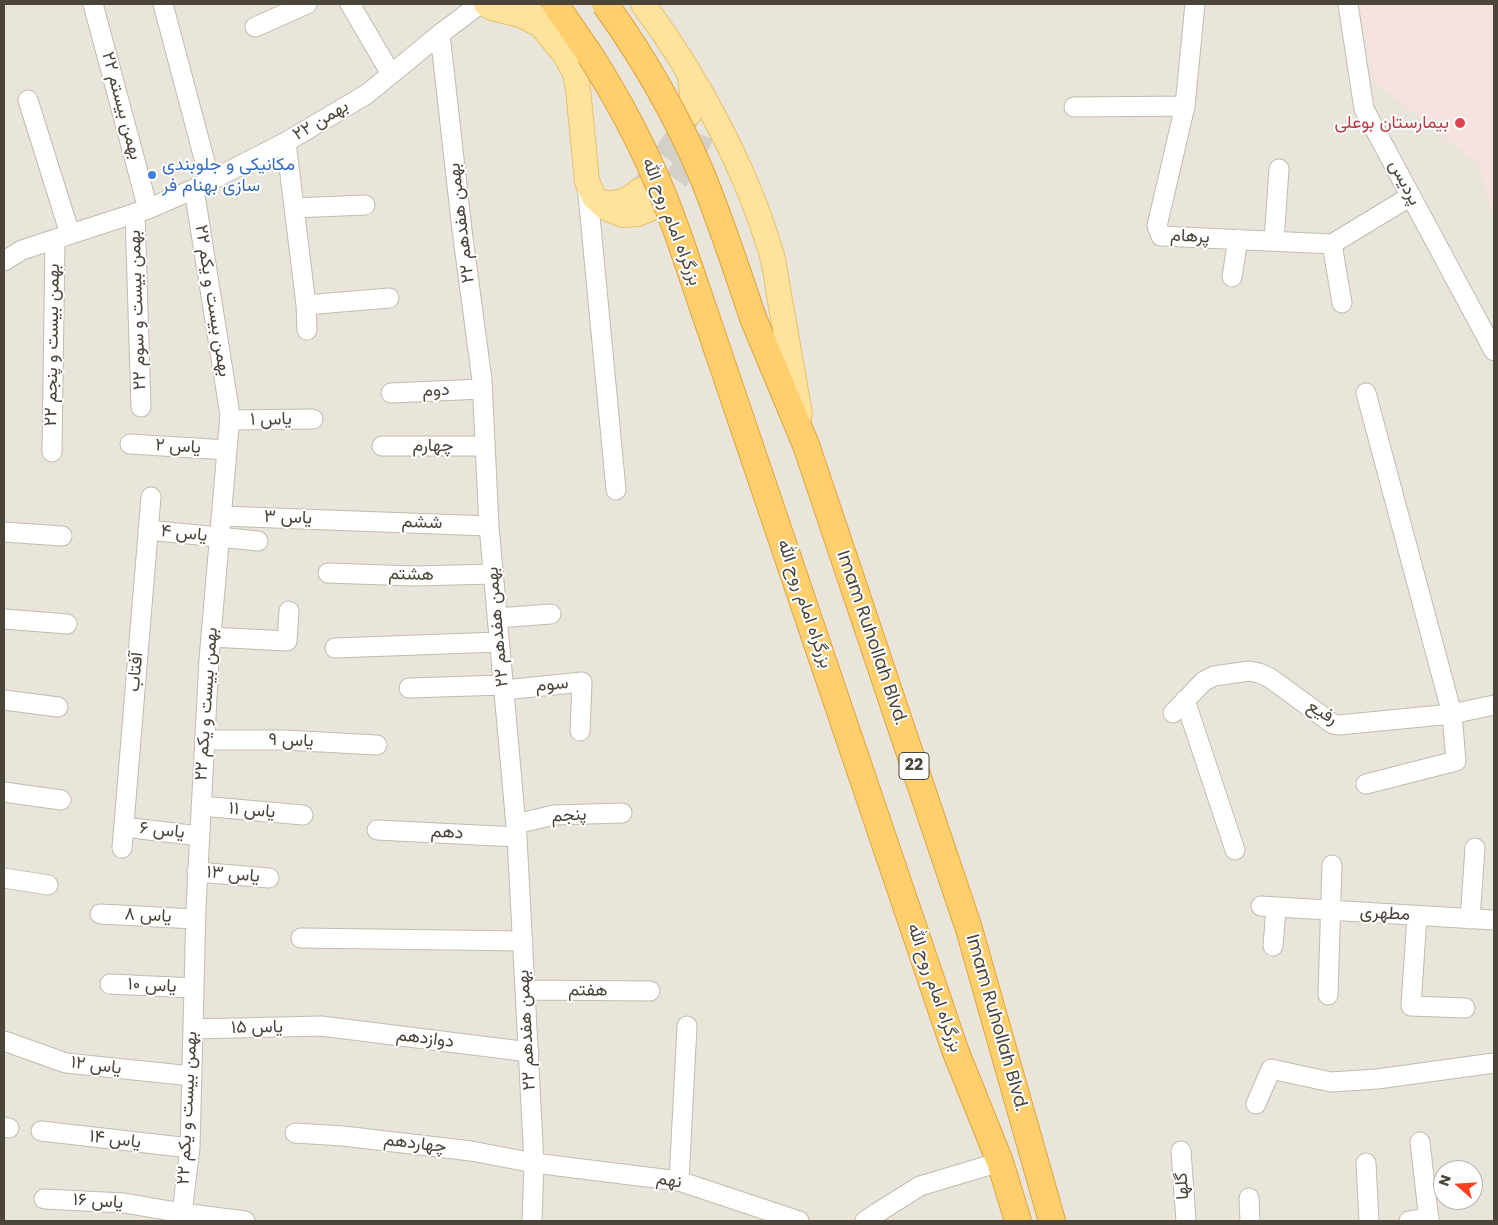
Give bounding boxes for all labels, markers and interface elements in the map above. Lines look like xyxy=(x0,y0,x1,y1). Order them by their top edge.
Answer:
street label: ۲۲ بهمن بیستم xyxy=(96,50,146,162)
street label: ۲۲ بهمن xyxy=(289,96,353,146)
place label: بیمارستان بوعلی xyxy=(1334,112,1449,134)
marker: بیمارستان بوعلی xyxy=(1453,116,1467,130)
place label: مکانیکی و جلوبندی سازی بهنام فر xyxy=(162,154,295,196)
street label: بزرگراه امام روح الله xyxy=(637,155,705,289)
street label: پردیس xyxy=(1383,157,1425,209)
street label: ۲۲ بهمن هفدهم xyxy=(444,162,480,284)
marker: مکانیکی و جلوبندی سازی بهنام فر xyxy=(146,169,158,181)
street label: ۲۲ بهمن بیست و یکم xyxy=(189,223,235,379)
street label: پرهام xyxy=(1170,225,1210,249)
street label: ۲۲ بهمن بیست و سوم xyxy=(124,230,152,390)
street label: ۲۲ بهمن بیست و پنجم xyxy=(41,263,65,427)
street label: دوم xyxy=(422,379,450,403)
street label: یاس ۱ xyxy=(250,409,292,431)
street label: یاس ۲ xyxy=(155,435,201,459)
street label: چهارم xyxy=(412,435,454,457)
street label: یاس ۳ xyxy=(264,506,312,530)
street label: ششم xyxy=(401,511,443,535)
street label: یاس ۴ xyxy=(160,521,208,547)
street label: بزرگراه امام روح الله xyxy=(772,537,836,671)
street label: Imam Ruhollah Blvd. xyxy=(831,548,911,728)
street label: هشتم xyxy=(388,564,434,586)
street label: ۲۲ بهمن هفدهم xyxy=(482,566,514,688)
street label: ۲۲ بهمن بیست و یکم xyxy=(191,627,223,781)
street label: آفتاب xyxy=(124,651,148,693)
street label: سوم xyxy=(535,673,569,697)
street label: رفیع xyxy=(1303,696,1341,730)
street label: یاس ۹ xyxy=(268,729,314,753)
road number: 22 xyxy=(899,752,929,779)
street label: یاس ۱۱ xyxy=(228,798,276,824)
street label: پنجم xyxy=(551,804,587,828)
street label: یاس ۶ xyxy=(138,818,186,844)
street label: دهم xyxy=(430,821,464,845)
street label: یاس ۱۳ xyxy=(205,862,261,888)
street label: مطهری xyxy=(1359,902,1411,926)
street label: یاس ۸ xyxy=(124,904,172,928)
street label: بزرگراه امام روح الله xyxy=(902,921,966,1055)
street label: Imam Ruhollah Blvd. xyxy=(960,932,1032,1114)
street label: ۲۲ بهمن هفدهم xyxy=(513,969,541,1091)
street label: یاس ۱۰ xyxy=(127,974,177,998)
street label: هفتم xyxy=(568,980,608,1002)
street label: یاس ۱۵ xyxy=(231,1017,283,1039)
street label: دوازدهم xyxy=(395,1025,455,1053)
street label: ۲۲ بهمن بیست و یکم xyxy=(173,1031,203,1185)
street label: یاس ۱۲ xyxy=(69,1052,123,1080)
street label: یاس ۱۴ xyxy=(88,1126,142,1154)
street label: چهاردهم xyxy=(382,1129,448,1159)
north arrow xyxy=(1433,1160,1483,1210)
street label: نهم xyxy=(655,1168,683,1194)
street label: گلها xyxy=(1171,1172,1195,1200)
text: N xyxy=(1434,1172,1456,1189)
street label: یاس ۱۶ xyxy=(72,1189,124,1215)

